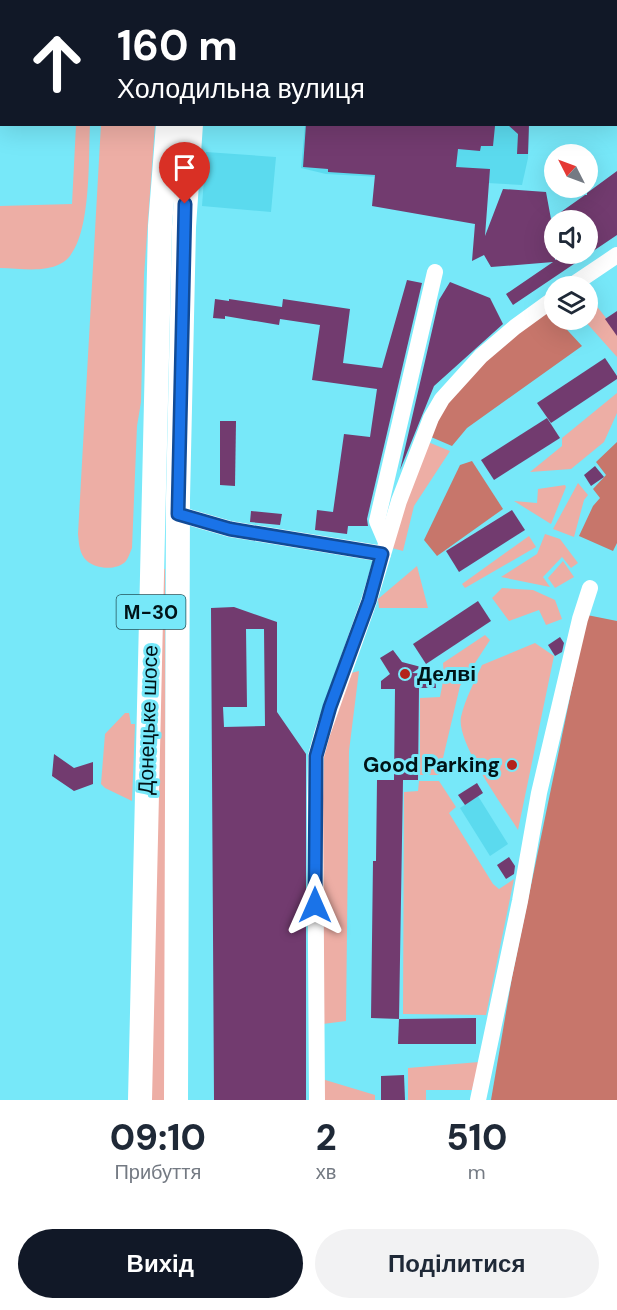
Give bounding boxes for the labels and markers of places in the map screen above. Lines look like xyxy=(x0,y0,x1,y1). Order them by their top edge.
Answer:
pin xyxy=(159,142,210,204)
place label: Делві xyxy=(417,660,476,688)
marker: Делві xyxy=(398,667,412,681)
place label: Good Parking xyxy=(363,751,500,779)
marker: Good Parking xyxy=(505,758,519,772)

